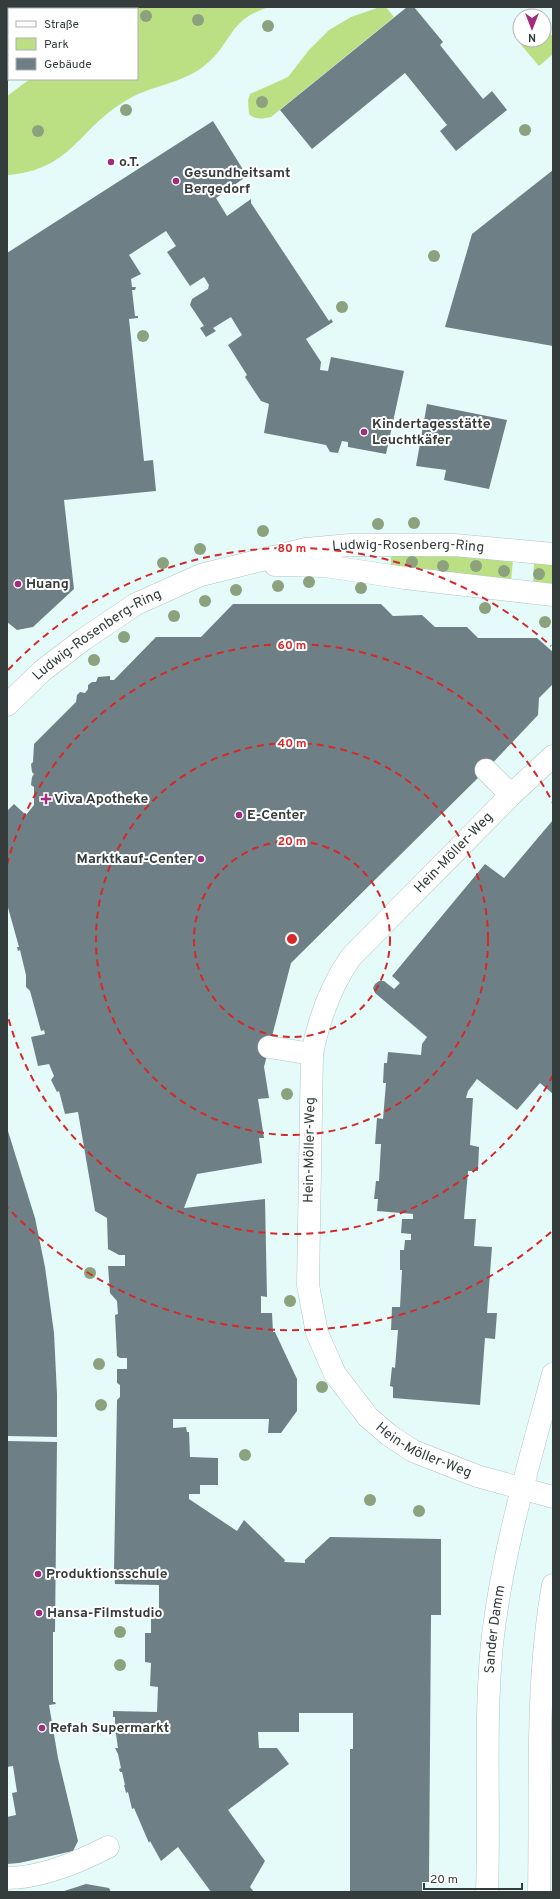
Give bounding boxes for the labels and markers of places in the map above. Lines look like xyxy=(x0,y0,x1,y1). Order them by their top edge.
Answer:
place label: o.T. xyxy=(119,154,139,171)
marker: o.T. xyxy=(106,157,116,167)
place label: Gesundheitsamt Bergedorf xyxy=(184,165,290,198)
marker: Gesundheitsamt Bergedorf xyxy=(171,176,181,186)
place label: Kindertagesstätte Leuchtkäfer xyxy=(372,416,491,449)
marker: Kindertagesstätte Leuchtkäfer xyxy=(359,427,369,437)
place label: Huang xyxy=(26,576,69,593)
marker: Huang xyxy=(13,579,23,589)
place label: Viva Apotheke xyxy=(54,791,149,808)
marker: Viva Apotheke xyxy=(41,794,51,804)
place label: E-Center xyxy=(247,807,305,824)
marker: E-Center xyxy=(234,810,244,820)
place label: Marktkauf-Center xyxy=(77,851,193,868)
marker: Marktkauf-Center xyxy=(196,854,206,864)
centre of rings xyxy=(285,932,299,946)
place label: Produktionsschule xyxy=(46,1566,168,1583)
marker: Produktionsschule xyxy=(33,1569,43,1579)
place label: Hansa-Filmstudio xyxy=(47,1605,162,1622)
marker: Hansa-Filmstudio xyxy=(34,1608,44,1618)
place label: Refah Supermarkt xyxy=(50,1720,169,1737)
marker: Refah Supermarkt xyxy=(37,1723,47,1733)

